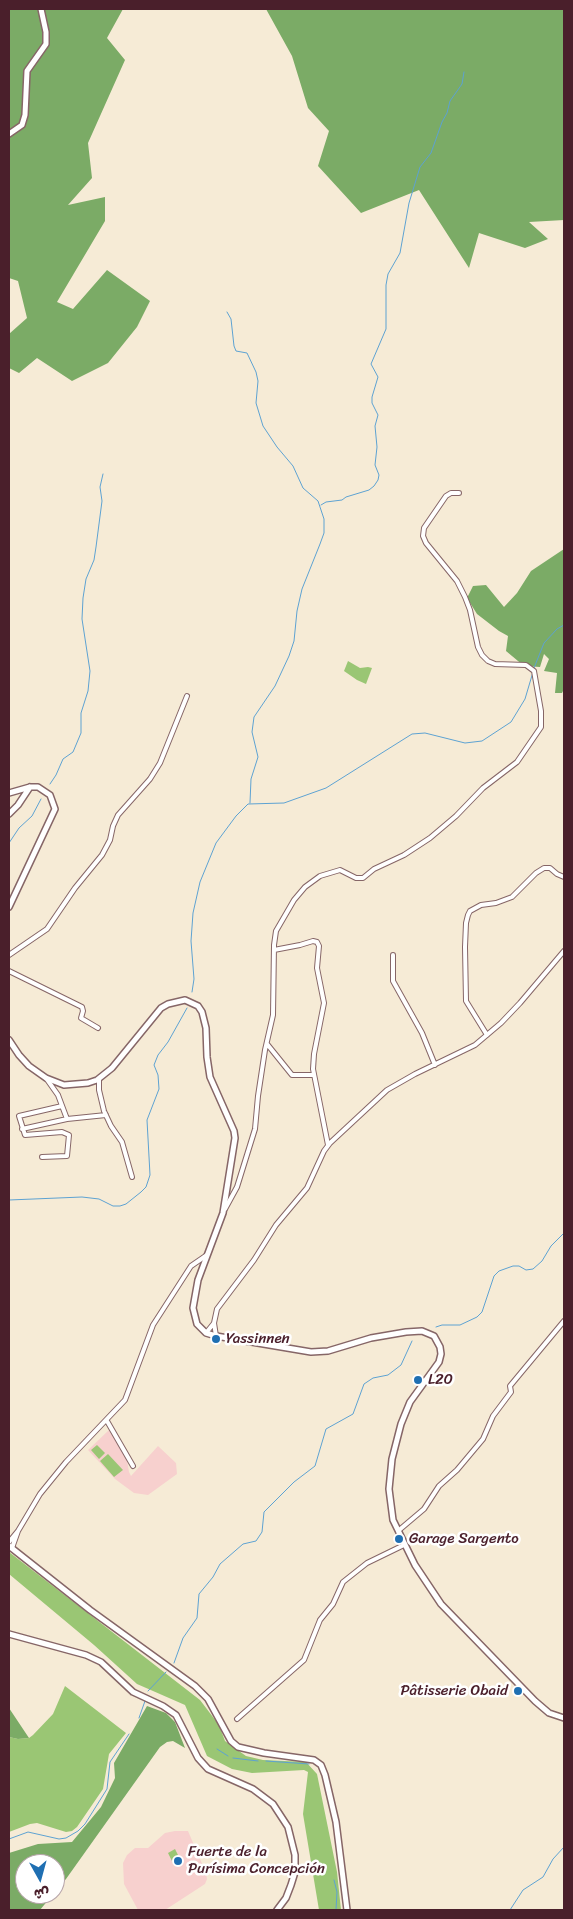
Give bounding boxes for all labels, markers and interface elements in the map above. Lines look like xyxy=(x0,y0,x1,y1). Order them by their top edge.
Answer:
place label: Yassinnen xyxy=(226,1330,290,1348)
marker: Yassinnen xyxy=(210,1333,222,1345)
place label: L20 xyxy=(428,1371,453,1389)
marker: L20 xyxy=(412,1374,424,1386)
place label: Garage Sargento xyxy=(409,1530,519,1548)
marker: Garage Sargento xyxy=(393,1533,405,1545)
place label: Pâtisserie Obaid xyxy=(400,1682,508,1700)
marker: Pâtisserie Obaid xyxy=(512,1685,524,1697)
place label: Fuerte de la Purísima Concepción xyxy=(188,1843,325,1878)
north arrow xyxy=(15,1854,65,1904)
marker: Fuerte de la Purísima Concepción xyxy=(172,1855,184,1867)
text: ش xyxy=(33,1880,51,1907)

